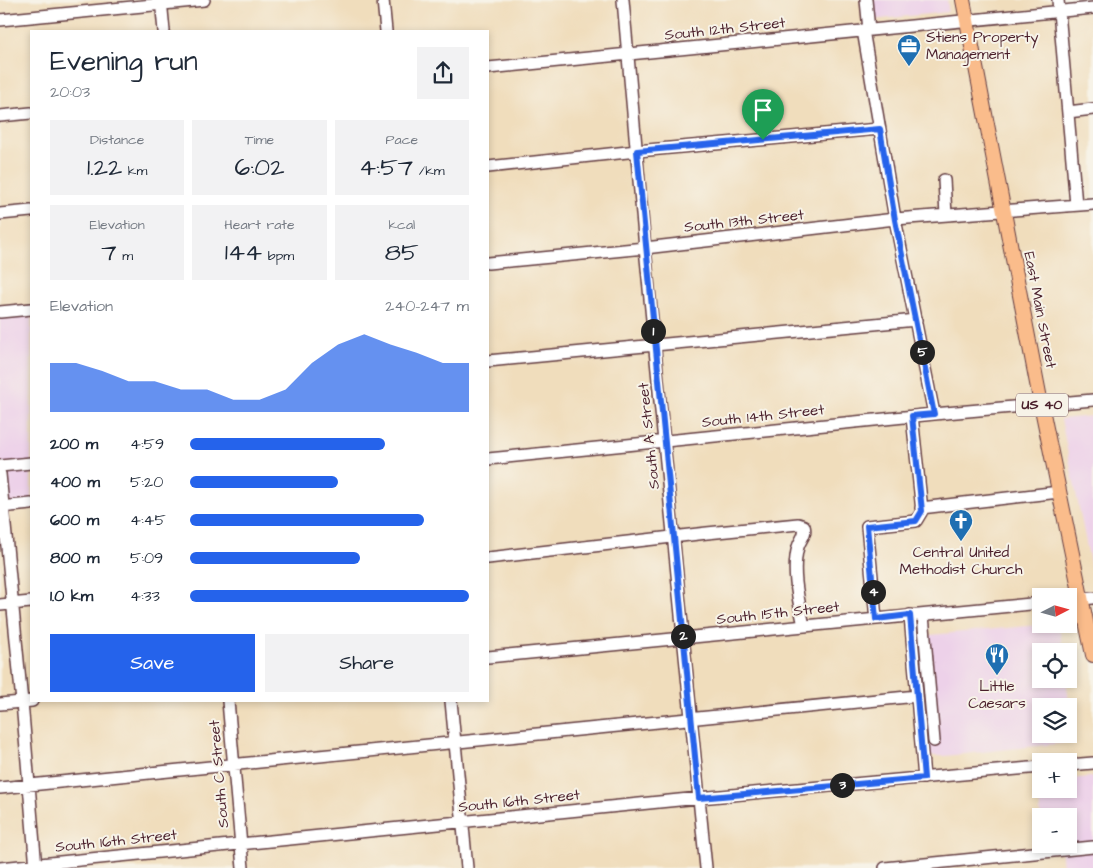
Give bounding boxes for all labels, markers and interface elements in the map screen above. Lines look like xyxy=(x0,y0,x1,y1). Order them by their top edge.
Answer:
street label: South 12th Street xyxy=(664,12,786,46)
place label: Stiens Property Management xyxy=(926,27,1038,66)
office icon: Stiens Property Management xyxy=(896,33,922,67)
text: Evening run xyxy=(50,42,198,81)
button: share xyxy=(417,47,469,99)
text: 20:03 xyxy=(50,81,90,103)
pin xyxy=(742,89,784,140)
icon: arrive xyxy=(749,96,777,124)
text: Distance xyxy=(90,130,144,150)
text: Time xyxy=(245,130,274,150)
text: Pace xyxy=(386,130,418,150)
text: 1.22 xyxy=(87,150,122,185)
text: 6:02 xyxy=(235,150,284,185)
text: 4:57 xyxy=(359,150,413,185)
text: km xyxy=(122,161,147,181)
text: /km xyxy=(413,161,445,181)
street label: South 13th Street xyxy=(683,204,805,238)
text: Elevation xyxy=(90,215,145,235)
text: Heart rate xyxy=(224,215,295,235)
text: kcal xyxy=(388,215,415,235)
text: 7 xyxy=(101,235,117,270)
text: 144 xyxy=(225,235,262,270)
text: 85 xyxy=(385,235,419,270)
text: m xyxy=(117,246,133,266)
text: bpm xyxy=(262,246,294,266)
street label: East Main Street xyxy=(1018,250,1062,370)
text: Elevation xyxy=(50,295,113,317)
text: 240–247 m xyxy=(385,295,469,317)
pin: 1 xyxy=(640,318,666,344)
text: 1 xyxy=(653,321,654,341)
pin: 5 xyxy=(910,340,934,364)
text: 5 xyxy=(918,342,927,362)
street label: South A Street xyxy=(633,382,665,490)
road number: US 40 xyxy=(1016,394,1068,416)
street label: South 14th Street xyxy=(701,399,825,433)
text: 200 m xyxy=(50,433,98,455)
text: 4:59 xyxy=(130,433,164,455)
text: 400 m xyxy=(50,471,100,493)
text: 5:20 xyxy=(130,471,163,493)
church icon: Central United Methodist Church xyxy=(948,508,974,542)
text: 600 m xyxy=(50,509,99,531)
text: 4:45 xyxy=(130,509,166,531)
place label: Central United Methodist Church xyxy=(900,542,1023,580)
text: 800 m xyxy=(50,547,99,569)
text: 5:09 xyxy=(130,547,163,569)
pin: 4 xyxy=(860,580,886,604)
text: 4 xyxy=(869,582,878,602)
text: 1.0 km xyxy=(50,585,93,607)
text: 4:33 xyxy=(130,585,160,607)
north arrow xyxy=(1032,588,1078,632)
map controls xyxy=(1032,588,1077,853)
street label: South 15th Street xyxy=(715,596,841,630)
pin: 2 xyxy=(670,624,696,648)
text: 2 xyxy=(679,626,688,646)
button: Save xyxy=(50,634,255,692)
button: Share xyxy=(265,634,469,692)
restaurant icon: Little Caesars xyxy=(984,642,1010,676)
button: locate xyxy=(1032,643,1077,688)
place label: Little Caesars xyxy=(968,676,1026,714)
button: layers xyxy=(1032,698,1077,743)
street label: South C Street xyxy=(204,719,234,829)
button: + xyxy=(1032,753,1077,798)
pin: 3 xyxy=(830,772,854,798)
text: 3 xyxy=(839,775,846,795)
street label: South 16th Street xyxy=(457,784,581,818)
button: − xyxy=(1032,808,1077,853)
street label: South 16th Street xyxy=(54,824,178,858)

